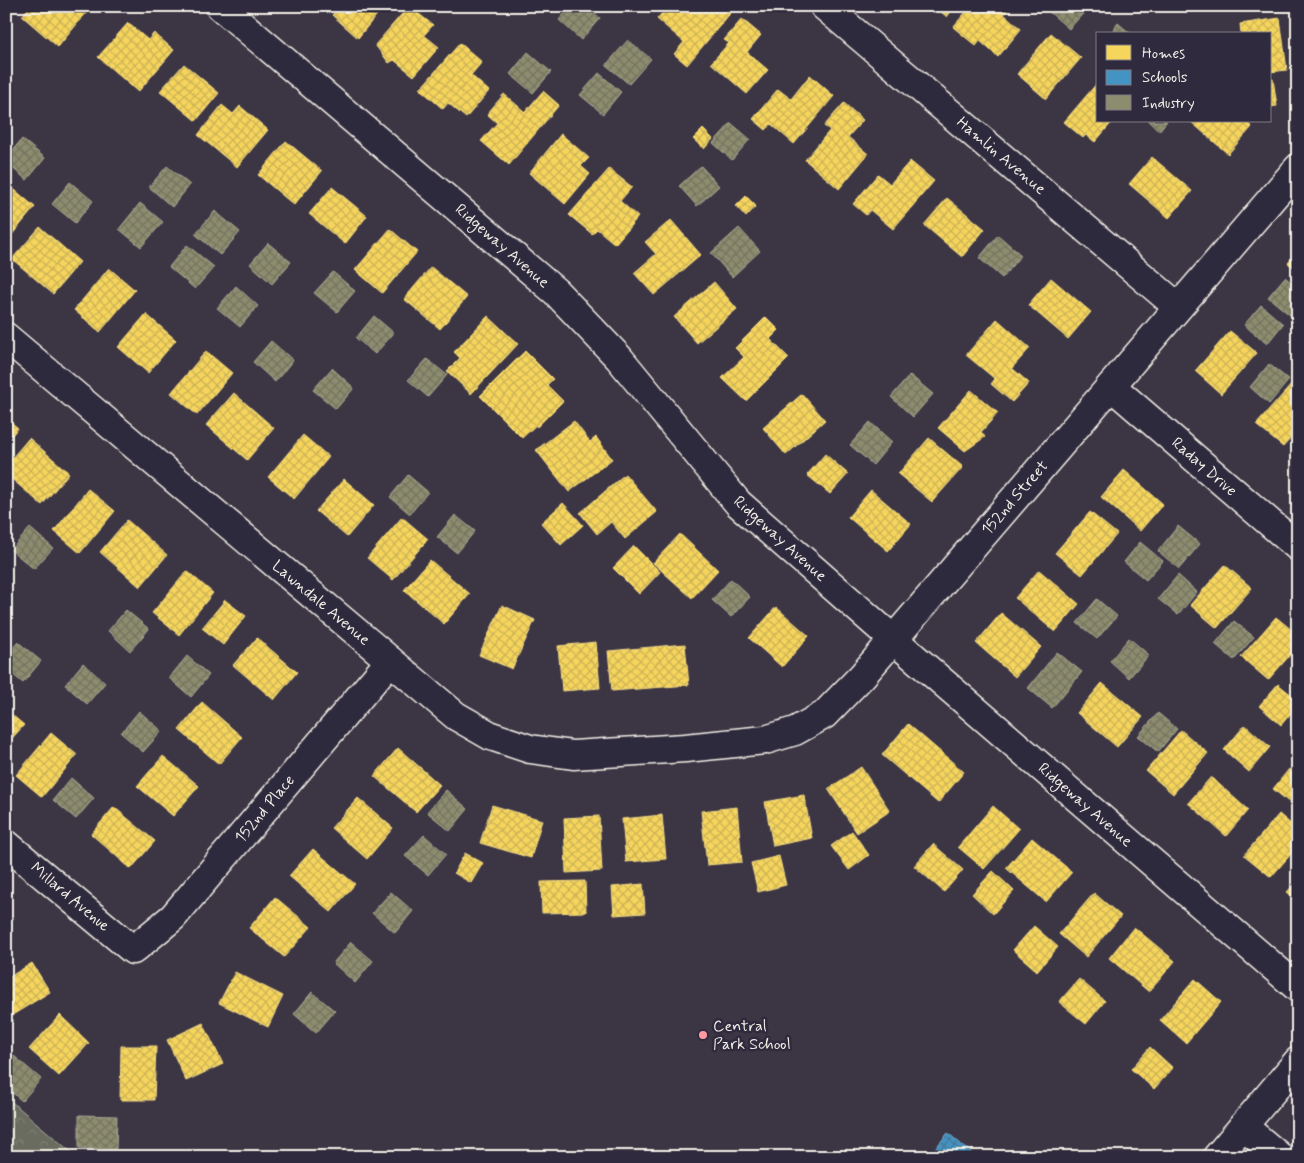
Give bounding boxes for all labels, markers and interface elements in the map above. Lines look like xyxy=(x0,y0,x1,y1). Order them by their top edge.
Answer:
legend xyxy=(1096,32,1272,122)
text: Homes xyxy=(1142,44,1185,64)
text: Schools xyxy=(1142,68,1188,88)
text: Industry xyxy=(1142,94,1195,114)
street label: Hamlin Avenue xyxy=(952,112,1050,200)
street label: Ridgeway Avenue xyxy=(450,199,554,294)
street label: Raday Drive xyxy=(1167,433,1241,501)
street label: 152nd Street xyxy=(977,456,1053,540)
street label: Ridgeway Avenue xyxy=(728,491,831,587)
street label: Lawndale Avenue xyxy=(267,556,375,650)
street label: Ridgeway Avenue xyxy=(1033,758,1137,853)
street label: 152nd Place xyxy=(230,771,300,847)
street label: Millard Avenue xyxy=(26,858,114,937)
place label: Central Park School xyxy=(713,1016,791,1055)
marker: Central Park School xyxy=(697,1029,709,1041)

